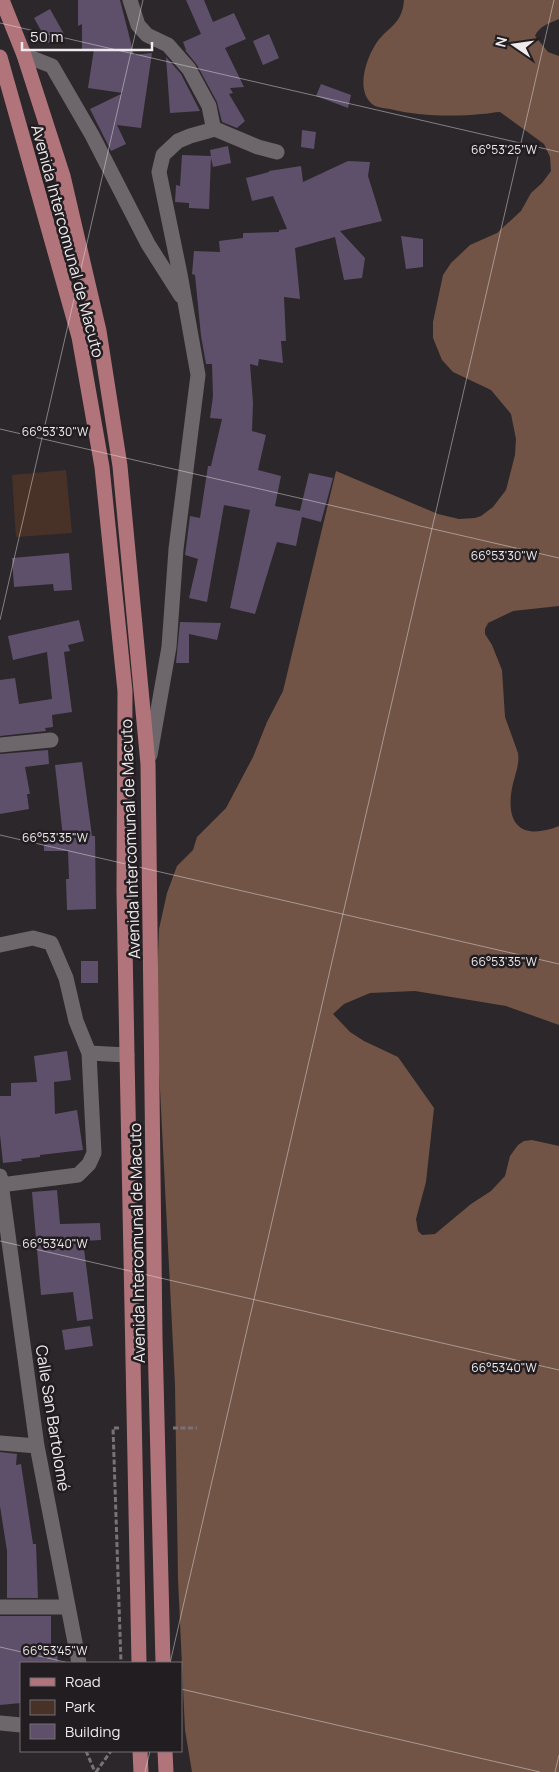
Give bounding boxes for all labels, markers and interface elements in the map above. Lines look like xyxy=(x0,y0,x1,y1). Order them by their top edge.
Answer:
scale bar xyxy=(22,20,152,52)
north arrow xyxy=(489,20,539,70)
text: 50 m xyxy=(30,26,64,47)
text: N xyxy=(490,35,511,49)
street label: Avenida Intercomunal de Macuto xyxy=(26,122,110,360)
text: 66°53'25"W xyxy=(471,141,538,158)
text: 66°53'30"W xyxy=(22,423,89,440)
text: 66°53'30"W xyxy=(471,547,538,564)
street label: Avenida Intercomunal de Macuto xyxy=(115,719,145,959)
text: 66°53'35"W xyxy=(22,829,89,846)
text: 66°53'35"W xyxy=(471,953,538,970)
street label: Avenida Intercomunal de Macuto xyxy=(124,1123,150,1363)
text: 66°53'40"W xyxy=(22,1235,88,1252)
street label: Calle San Bartolomé xyxy=(31,1343,75,1493)
text: 66°53'40"W xyxy=(471,1359,537,1376)
text: 66°53'45"W xyxy=(23,1642,88,1659)
legend xyxy=(20,1662,182,1752)
text: Road xyxy=(65,1671,101,1692)
text: Park xyxy=(65,1696,95,1717)
text: Building xyxy=(65,1721,120,1742)

